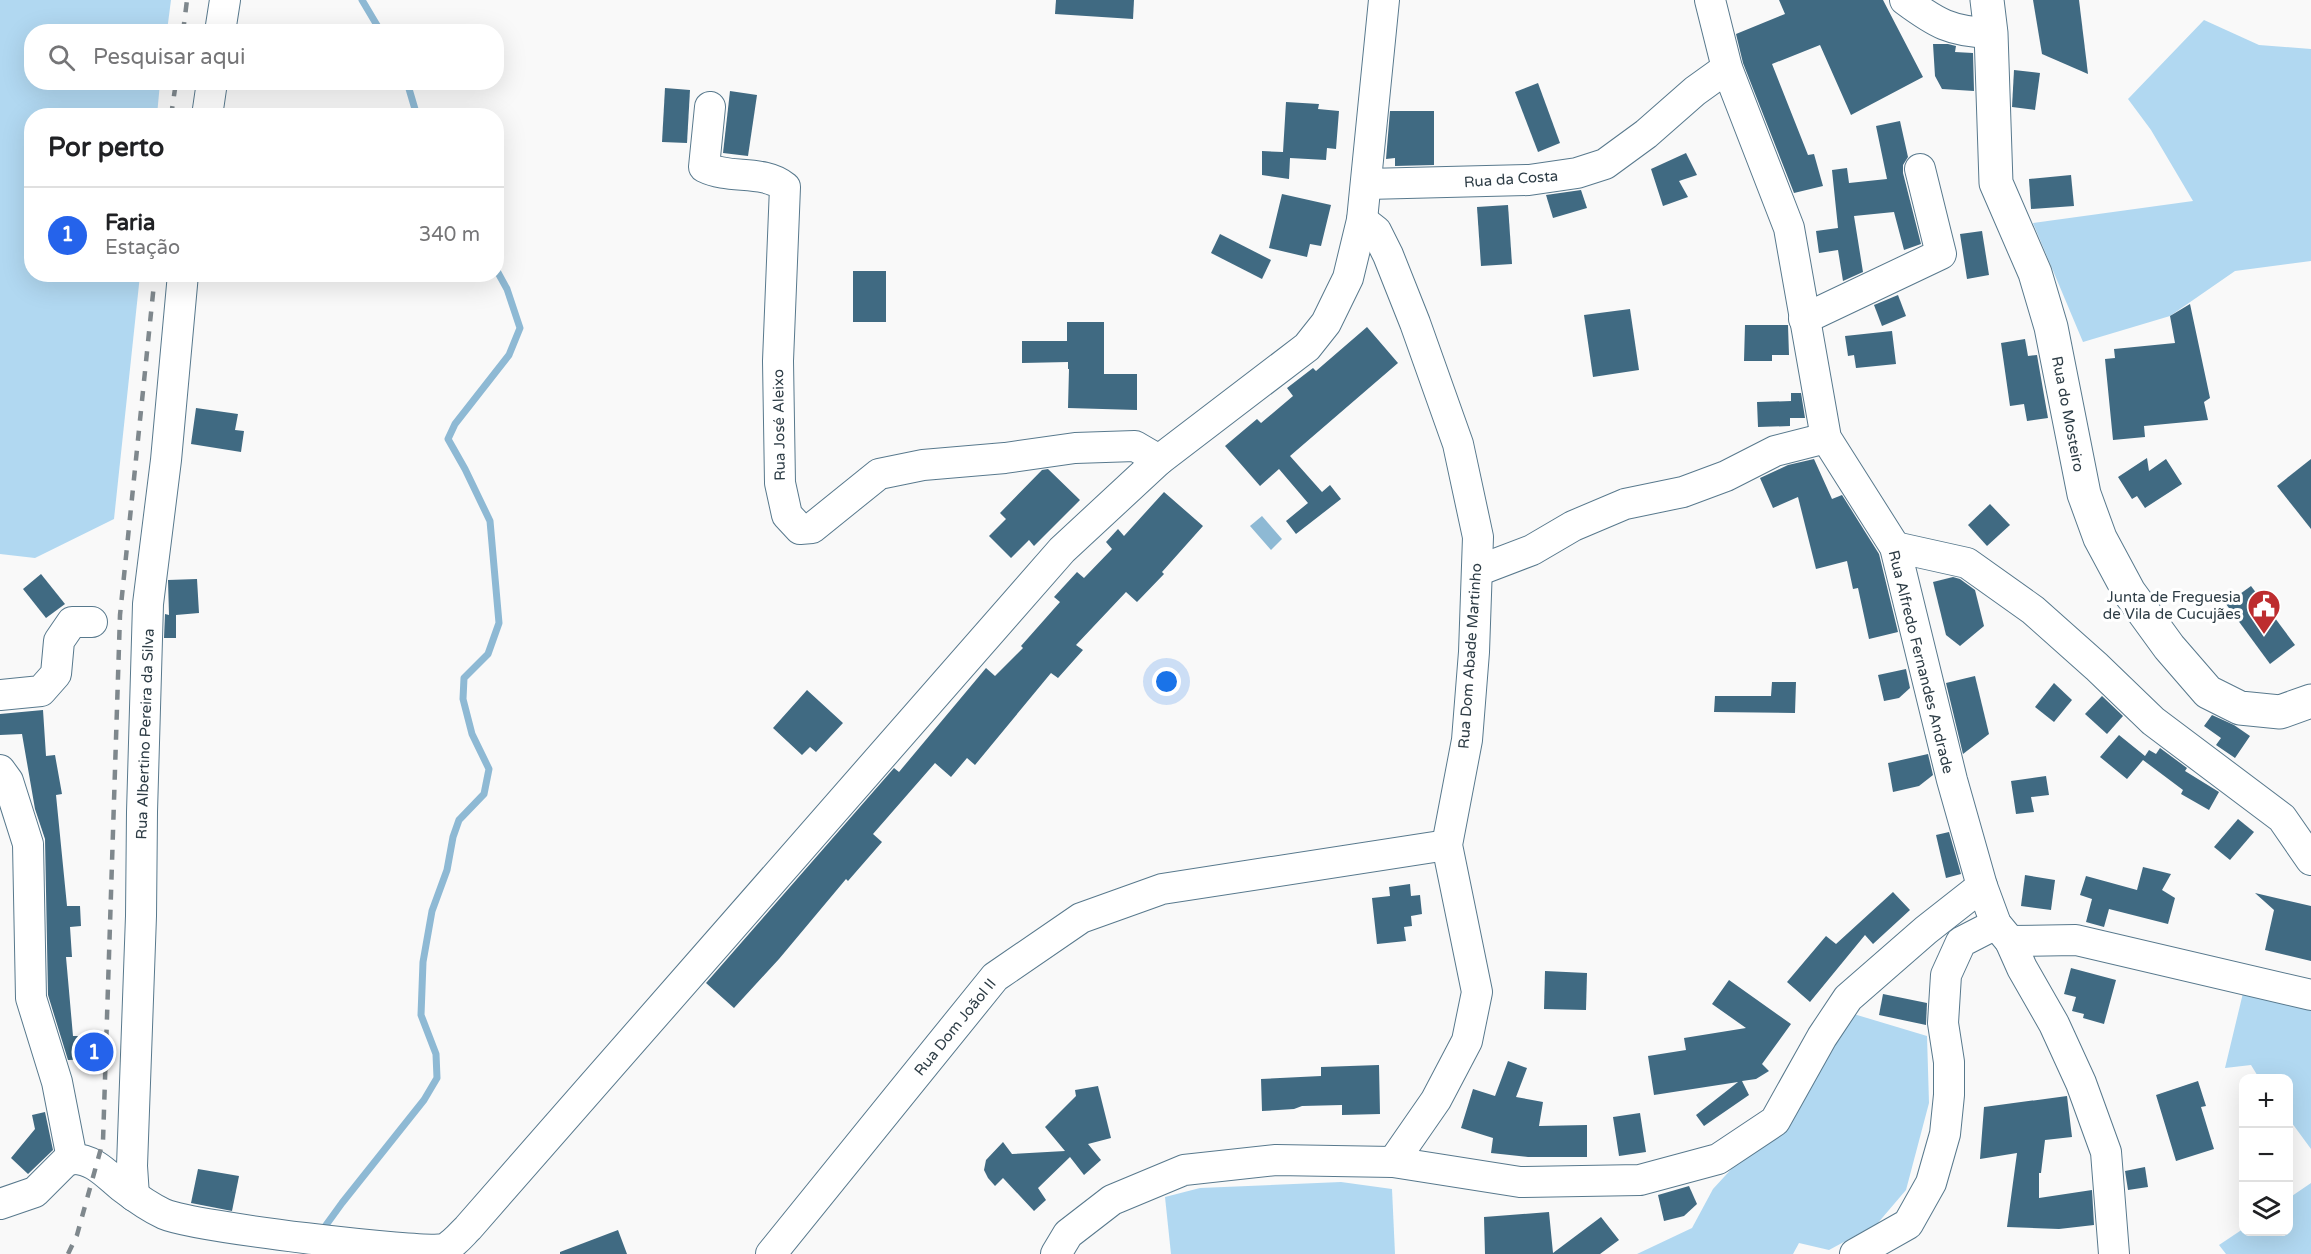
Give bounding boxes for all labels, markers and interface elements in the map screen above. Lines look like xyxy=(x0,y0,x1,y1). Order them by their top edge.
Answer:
search box xyxy=(24,24,504,90)
icon: search xyxy=(45,41,78,74)
text: Pesquisar aqui xyxy=(93,44,245,70)
text: Por perto xyxy=(48,132,164,163)
street label: Rua da Costa xyxy=(1463,167,1559,191)
text: Faria xyxy=(105,210,155,236)
text: 1 xyxy=(61,223,74,247)
text: 340 m xyxy=(419,223,480,247)
text: Estação xyxy=(105,236,180,260)
street label: Rua do Mosteiro xyxy=(2048,355,2088,473)
street label: Rua José Aleixo xyxy=(769,369,789,481)
street label: Rua Alfredo Fernandes Andrade xyxy=(1885,548,1957,776)
street label: Rua Dom Abade Martinho xyxy=(1455,562,1485,750)
place label: Junta de Freguesia de Vila de Cucujães xyxy=(2103,588,2241,623)
public building icon: Junta de Freguesia de Vila de Cucujães xyxy=(2246,588,2282,635)
street label: Rua Albertino Pereira da Silva xyxy=(132,628,158,840)
your location xyxy=(1152,667,1181,696)
street label: Rua Dom Joãol II xyxy=(910,975,1000,1079)
pin: 1 xyxy=(74,1030,113,1074)
map controls xyxy=(2239,1074,2293,1236)
button: + xyxy=(2239,1074,2293,1128)
button: − xyxy=(2239,1128,2293,1182)
button: layers xyxy=(2239,1182,2293,1236)

